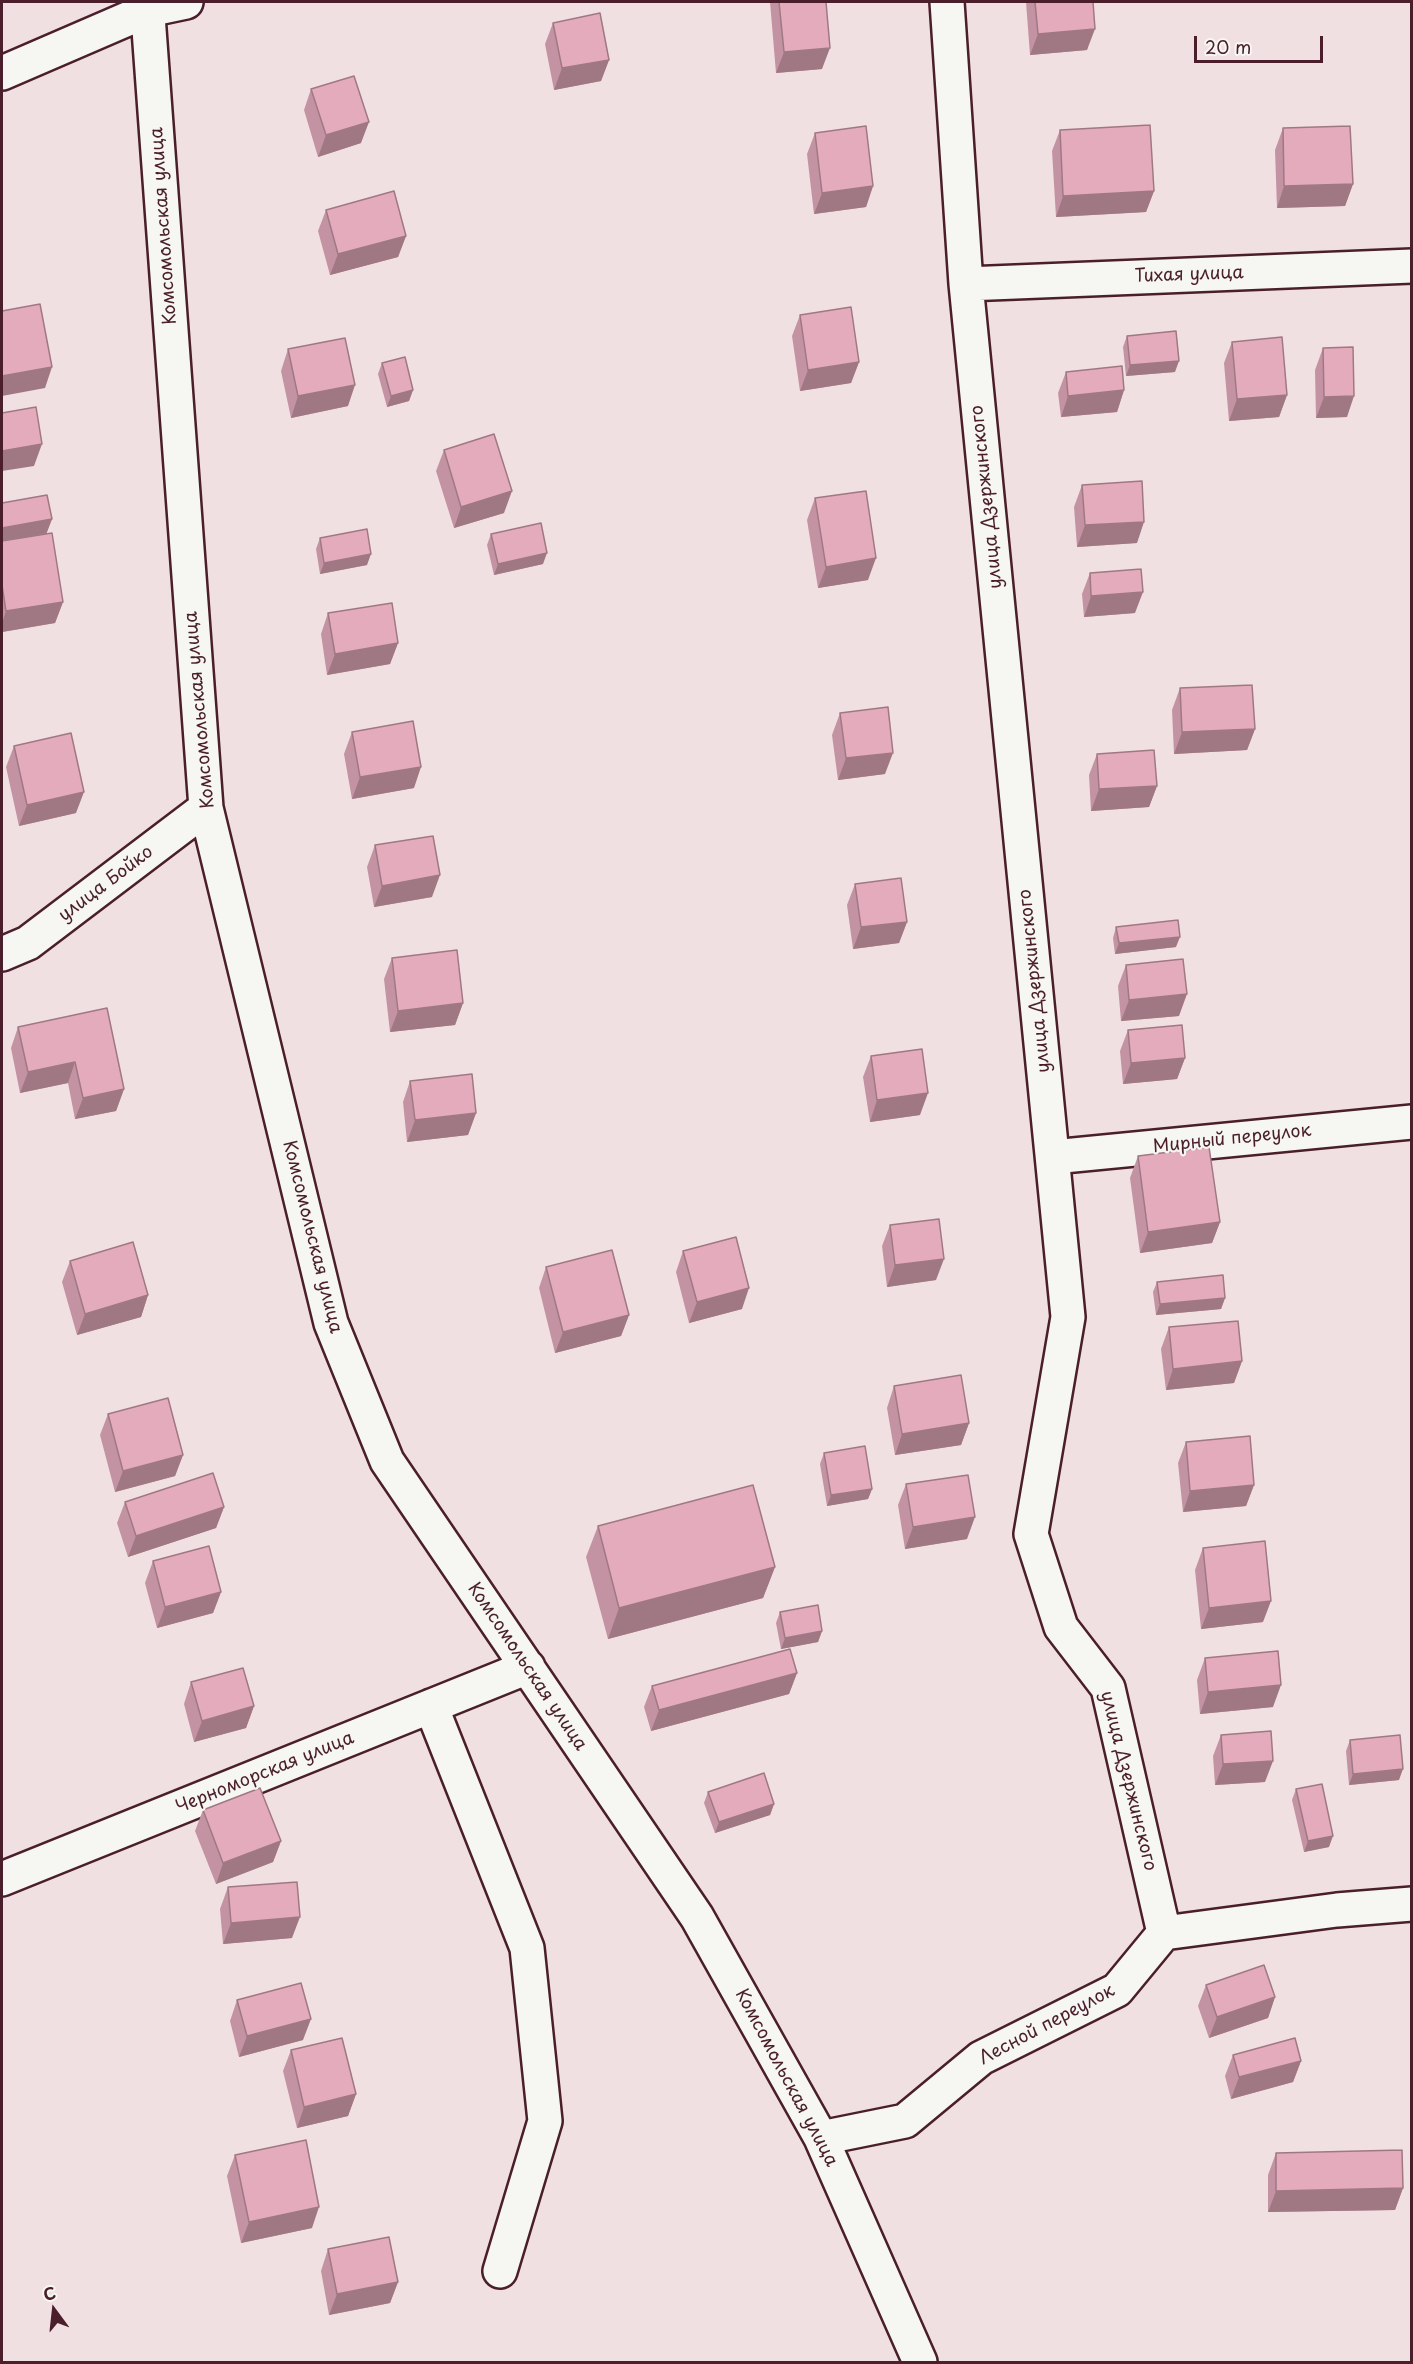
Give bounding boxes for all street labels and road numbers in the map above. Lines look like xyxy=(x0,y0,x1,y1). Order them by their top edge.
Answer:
street label: Комсомольская улица xyxy=(146,127,182,325)
street label: Тихая улица xyxy=(1134,262,1244,288)
street label: улица Дзержинского xyxy=(967,404,1007,590)
street label: Комсомольская улица xyxy=(181,611,219,809)
street label: улица Бойко xyxy=(54,841,158,927)
street label: улица Дзержинского xyxy=(1015,888,1055,1074)
street label: Мирный переулок xyxy=(1152,1120,1312,1158)
street label: Комсомольская улица xyxy=(278,1138,346,1336)
street label: Комсомольская улица xyxy=(463,1579,591,1755)
street label: улица Дзержинского xyxy=(1095,1689,1161,1873)
street label: Черноморская улица xyxy=(173,1727,357,1819)
street label: Лесной переулок xyxy=(975,1980,1119,2070)
street label: Комсомольская улица xyxy=(730,1986,842,2170)

